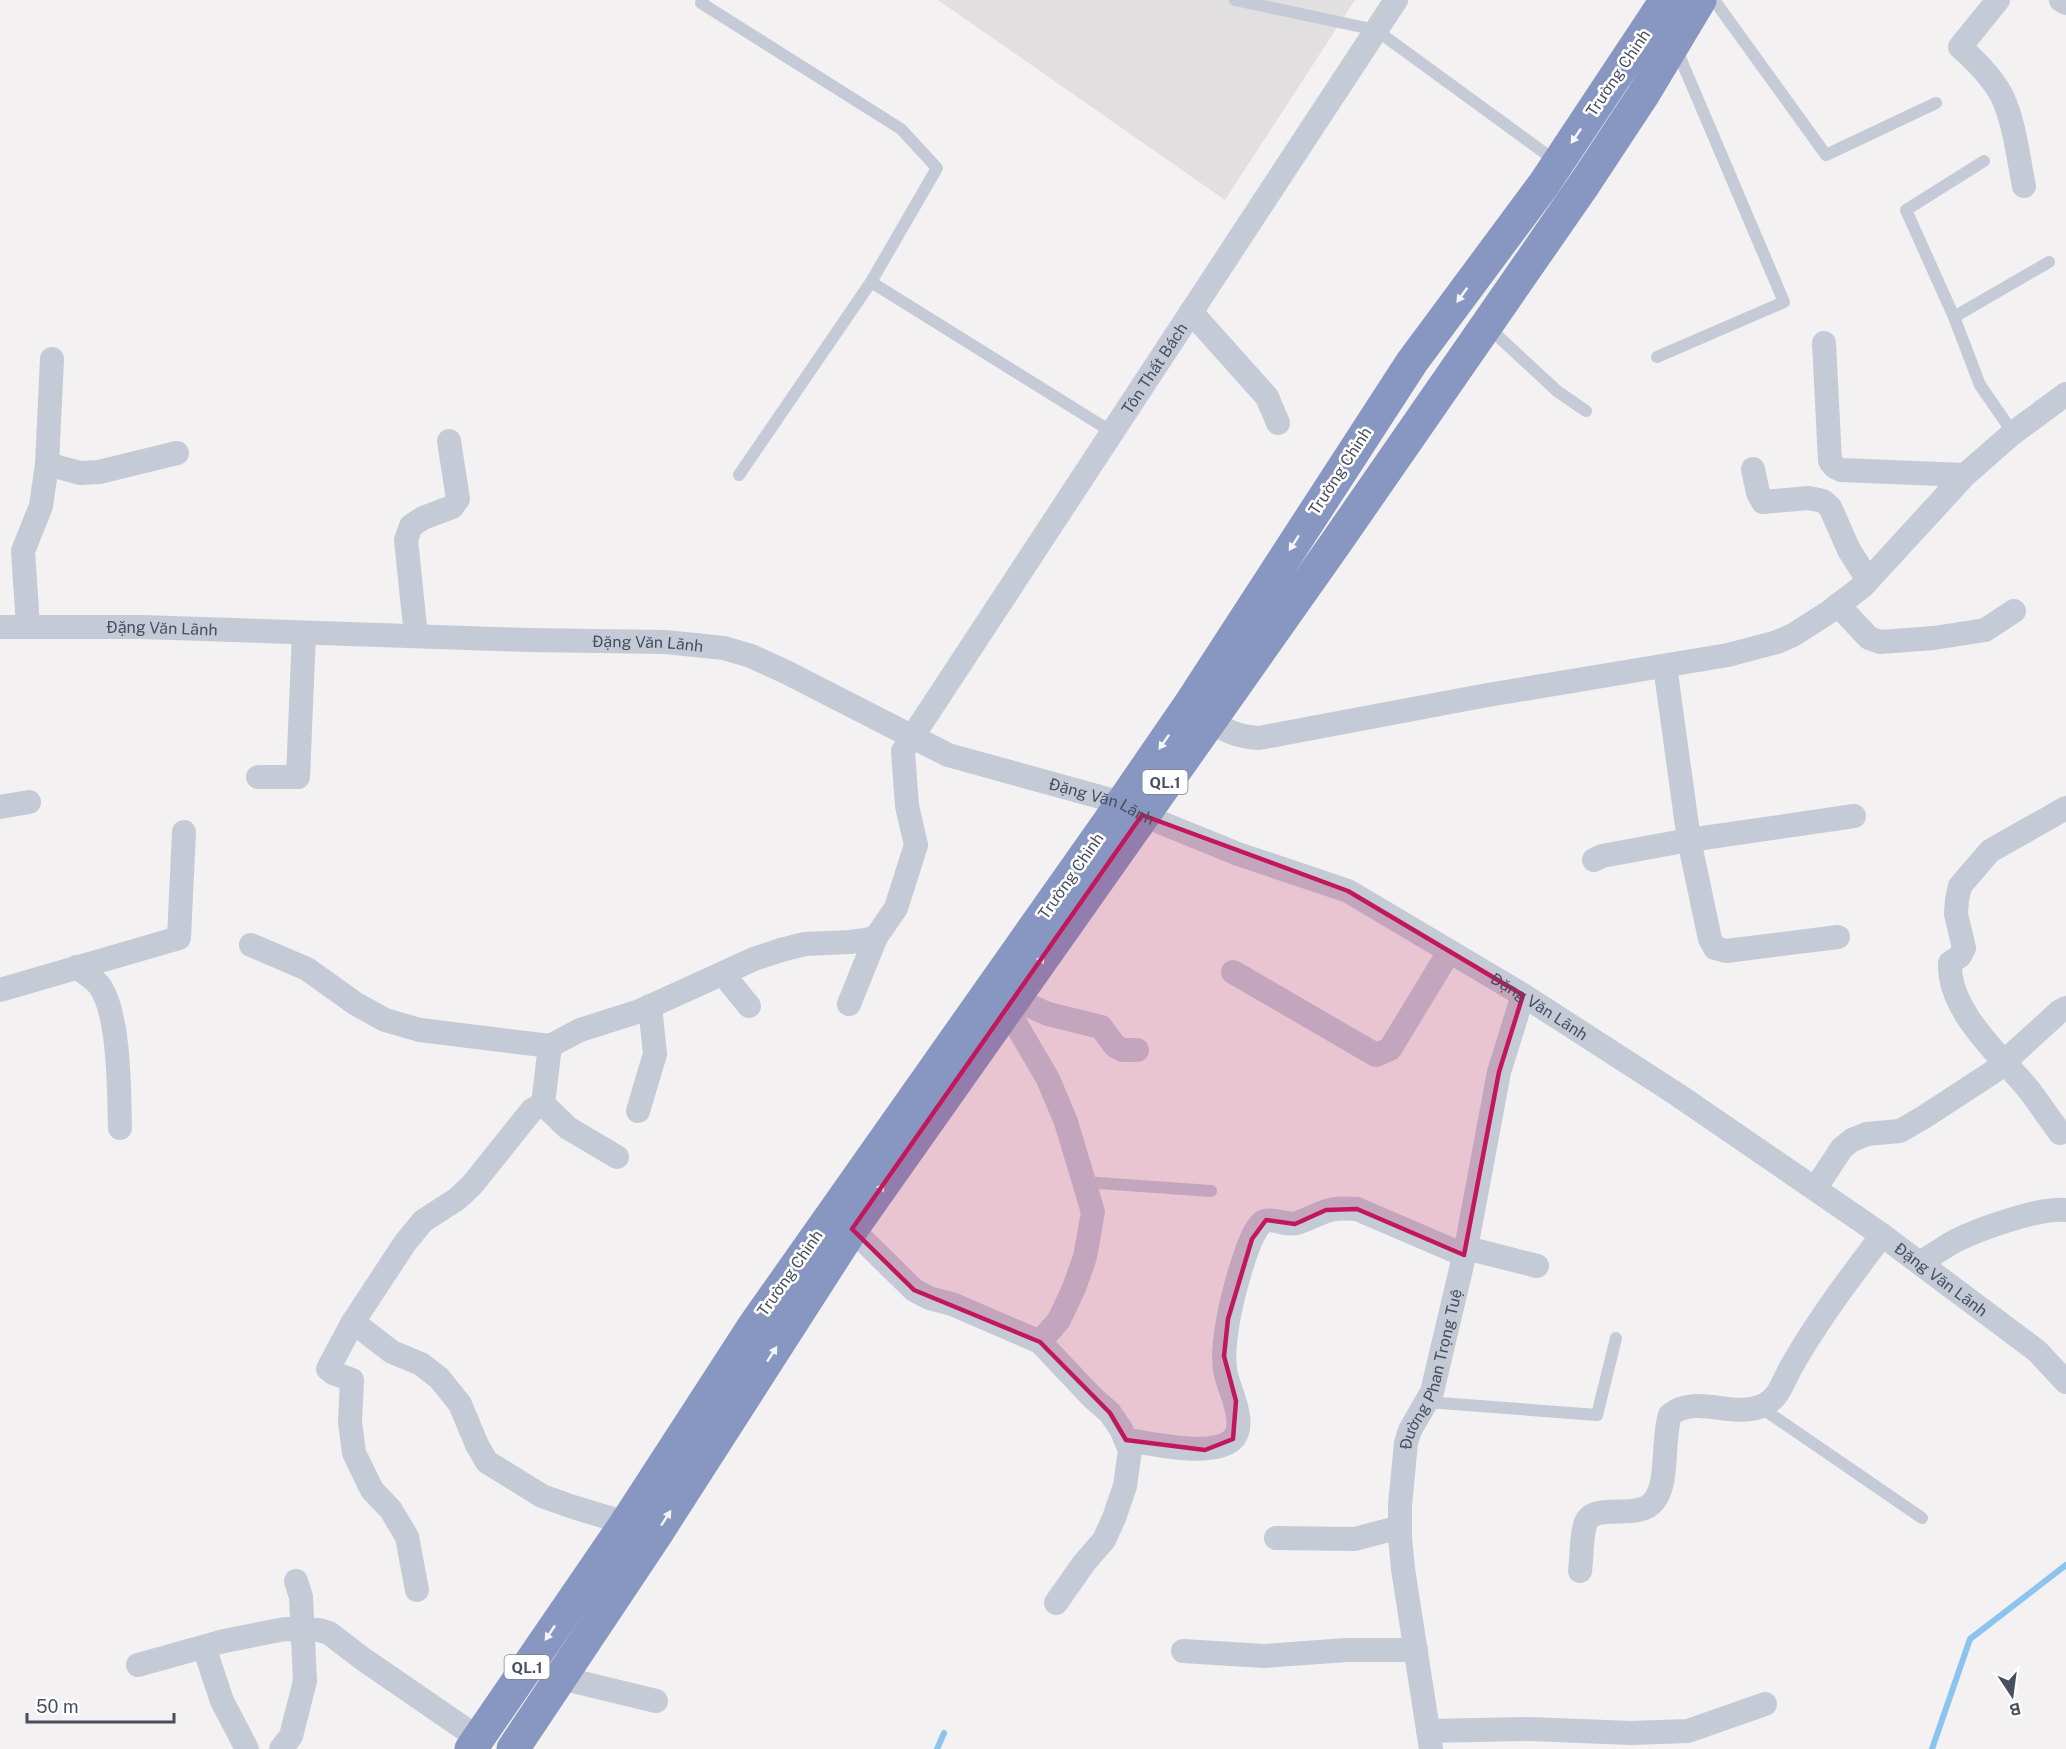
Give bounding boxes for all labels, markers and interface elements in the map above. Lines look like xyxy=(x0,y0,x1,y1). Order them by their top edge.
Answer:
street label: Trường Chinh xyxy=(1582,26,1654,120)
one-way arrow xyxy=(1570,128,1581,145)
one-way arrow xyxy=(1456,287,1468,302)
street label: Tôn Thất Bách xyxy=(1117,319,1191,418)
street label: Trường Chinh xyxy=(1305,424,1375,518)
one-way arrow xyxy=(1288,535,1299,551)
street label: Đặng Văn Lãnh xyxy=(106,618,218,639)
street label: Đặng Văn Lãnh xyxy=(592,631,704,655)
one-way arrow xyxy=(1158,733,1170,749)
road number: QL.1 xyxy=(1142,770,1188,794)
street label: Đặng Văn Lãnh xyxy=(1047,774,1157,829)
street label: Trường Chinh xyxy=(1034,829,1108,923)
one-way arrow xyxy=(1033,955,1045,971)
street label: Đặng Văn Lãnh xyxy=(1487,968,1591,1044)
one-way arrow xyxy=(873,1183,884,1199)
street label: Trường Chinh xyxy=(753,1226,827,1320)
street label: Đặng Văn Lãnh xyxy=(1891,1238,1991,1320)
street label: Đường Phan Trọng Tuệ xyxy=(1396,1287,1466,1450)
one-way arrow xyxy=(766,1346,777,1362)
one-way arrow xyxy=(661,1510,672,1526)
one-way arrow xyxy=(545,1625,556,1641)
road number: QL.1 xyxy=(504,1655,550,1679)
north arrow xyxy=(1982,1665,2042,1725)
scale bar xyxy=(27,1686,174,1724)
text: 50 m xyxy=(36,1696,79,1717)
text: B xyxy=(2008,1699,2023,1720)

